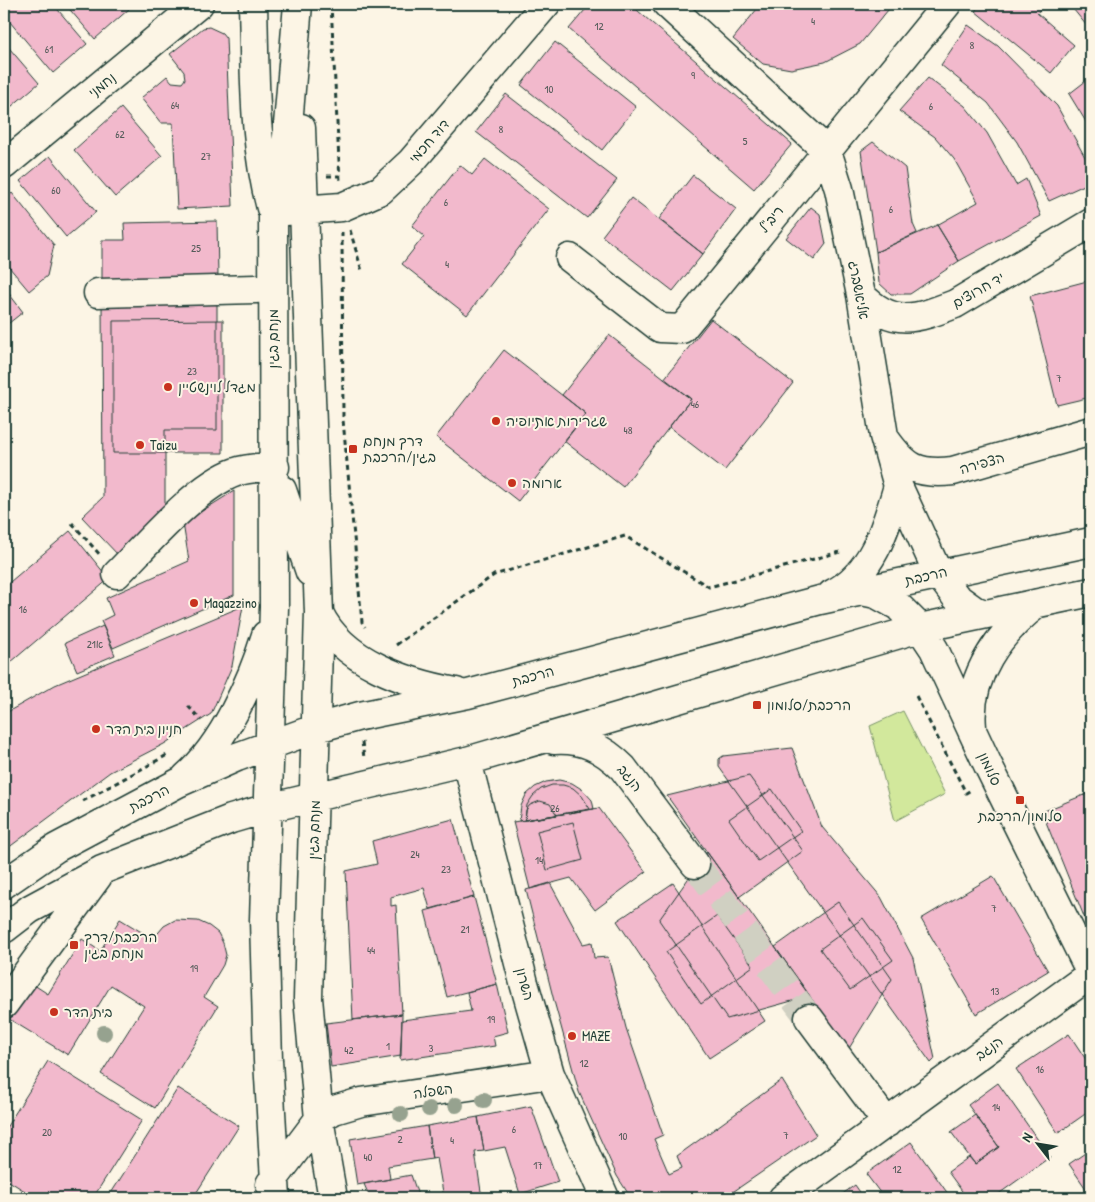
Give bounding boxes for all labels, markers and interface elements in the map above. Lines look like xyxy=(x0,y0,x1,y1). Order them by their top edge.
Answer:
house number: 4 xyxy=(811,14,815,28)
house number: 12 xyxy=(594,19,604,33)
house number: 8 xyxy=(970,38,975,52)
house number: 61 xyxy=(45,42,53,56)
street label: נחמני xyxy=(84,68,119,101)
house number: 9 xyxy=(691,68,695,82)
house number: 10 xyxy=(545,82,554,96)
house number: 64 xyxy=(171,98,179,112)
house number: 6 xyxy=(929,99,934,113)
street label: דוד חכמי xyxy=(404,114,453,167)
house number: 8 xyxy=(499,122,504,136)
house number: 62 xyxy=(115,127,125,141)
house number: 5 xyxy=(743,134,748,148)
house number: 27 xyxy=(201,149,211,163)
house number: 60 xyxy=(51,183,61,197)
house number: 6 xyxy=(444,195,449,209)
street label: ריב"ל xyxy=(754,201,787,236)
house number: 6 xyxy=(889,202,894,216)
house number: 25 xyxy=(191,241,201,255)
house number: 4 xyxy=(445,257,449,271)
street label: אליאשברג xyxy=(844,259,874,321)
street label: יד חרוצים xyxy=(948,267,1007,312)
street label: מנחם בגין xyxy=(263,309,282,369)
house number: 23 xyxy=(187,364,197,378)
house number: 7 xyxy=(1056,371,1062,385)
place label: מגדל לוינשטיין xyxy=(178,377,256,396)
marker: מגדל לוינשטיין xyxy=(162,381,174,393)
house number: 46 xyxy=(691,397,700,411)
place label: שגרירות אתיופיה xyxy=(506,411,607,430)
marker: שגרירות אתיופיה xyxy=(490,415,502,427)
house number: 48 xyxy=(624,423,633,437)
place label: דרך מנחם בגין/הרכבת xyxy=(362,431,436,466)
place label: Taizu xyxy=(150,435,177,454)
marker: Taizu xyxy=(134,439,146,451)
marker: דרך מנחם בגין/הרכבת xyxy=(347,443,359,455)
street label: הצפירה xyxy=(957,447,1007,478)
place label: ארומה xyxy=(522,473,562,492)
marker: ארומה xyxy=(506,477,518,489)
street label: הרכבת xyxy=(902,561,949,590)
place label: Magazzino xyxy=(204,593,257,613)
marker: Magazzino xyxy=(188,597,200,609)
house number: 16 xyxy=(19,602,28,616)
house number: 21א xyxy=(87,637,104,651)
street label: הרכבת xyxy=(509,661,556,691)
place label: הרכבת/סלומון xyxy=(767,695,851,714)
marker: הרכבת/סלומון xyxy=(751,699,763,711)
place label: חניון בית הדר xyxy=(106,719,182,738)
marker: חניון בית הדר xyxy=(90,723,102,735)
street label: סלומון xyxy=(974,749,1006,789)
street label: הנגב xyxy=(614,760,647,795)
street label: הרכבת xyxy=(124,779,172,816)
marker: סלומון/הרכבת xyxy=(1014,794,1026,806)
street label: מנחם בגין xyxy=(303,800,324,860)
house number: 26 xyxy=(550,801,560,815)
place label: סלומון/הרכבת xyxy=(977,806,1062,825)
house number: 24 xyxy=(410,847,420,861)
house number: 14 xyxy=(535,853,543,867)
house number: 23 xyxy=(441,862,451,876)
house number: 7 xyxy=(991,901,997,915)
house number: 21 xyxy=(460,922,470,936)
place label: הרכבת/דרך מנחם בגין xyxy=(84,927,157,962)
marker: הרכבת/דרך מנחם בגין xyxy=(68,939,80,951)
house number: 44 xyxy=(367,943,375,957)
house number: 19 xyxy=(190,961,198,975)
street label: השרון xyxy=(512,965,539,1002)
house number: 13 xyxy=(991,984,1000,998)
place label: בית הדר xyxy=(64,1002,112,1021)
marker: בית הדר xyxy=(48,1006,60,1018)
house number: 19 xyxy=(487,1012,495,1026)
place label: MAZE xyxy=(582,1026,610,1045)
marker: MAZE xyxy=(566,1030,578,1042)
street label: הנגב xyxy=(971,1031,1006,1064)
house number: 1 xyxy=(386,1039,390,1053)
house number: 3 xyxy=(429,1041,434,1055)
house number: 42 xyxy=(344,1043,354,1057)
house number: 12 xyxy=(579,1056,589,1070)
house number: 16 xyxy=(1036,1062,1045,1076)
street label: השפלה xyxy=(412,1078,454,1103)
house number: 14 xyxy=(992,1100,1000,1114)
north arrow xyxy=(1012,1120,1062,1170)
house number: 6 xyxy=(512,1122,517,1136)
house number: 20 xyxy=(42,1125,52,1139)
house number: 7 xyxy=(783,1128,789,1142)
text: N xyxy=(1016,1128,1037,1145)
house number: 10 xyxy=(619,1129,628,1143)
house number: 2 xyxy=(397,1132,403,1146)
house number: 4 xyxy=(450,1133,454,1147)
house number: 40 xyxy=(363,1150,373,1164)
house number: 17 xyxy=(533,1158,543,1172)
house number: 12 xyxy=(892,1162,902,1176)

